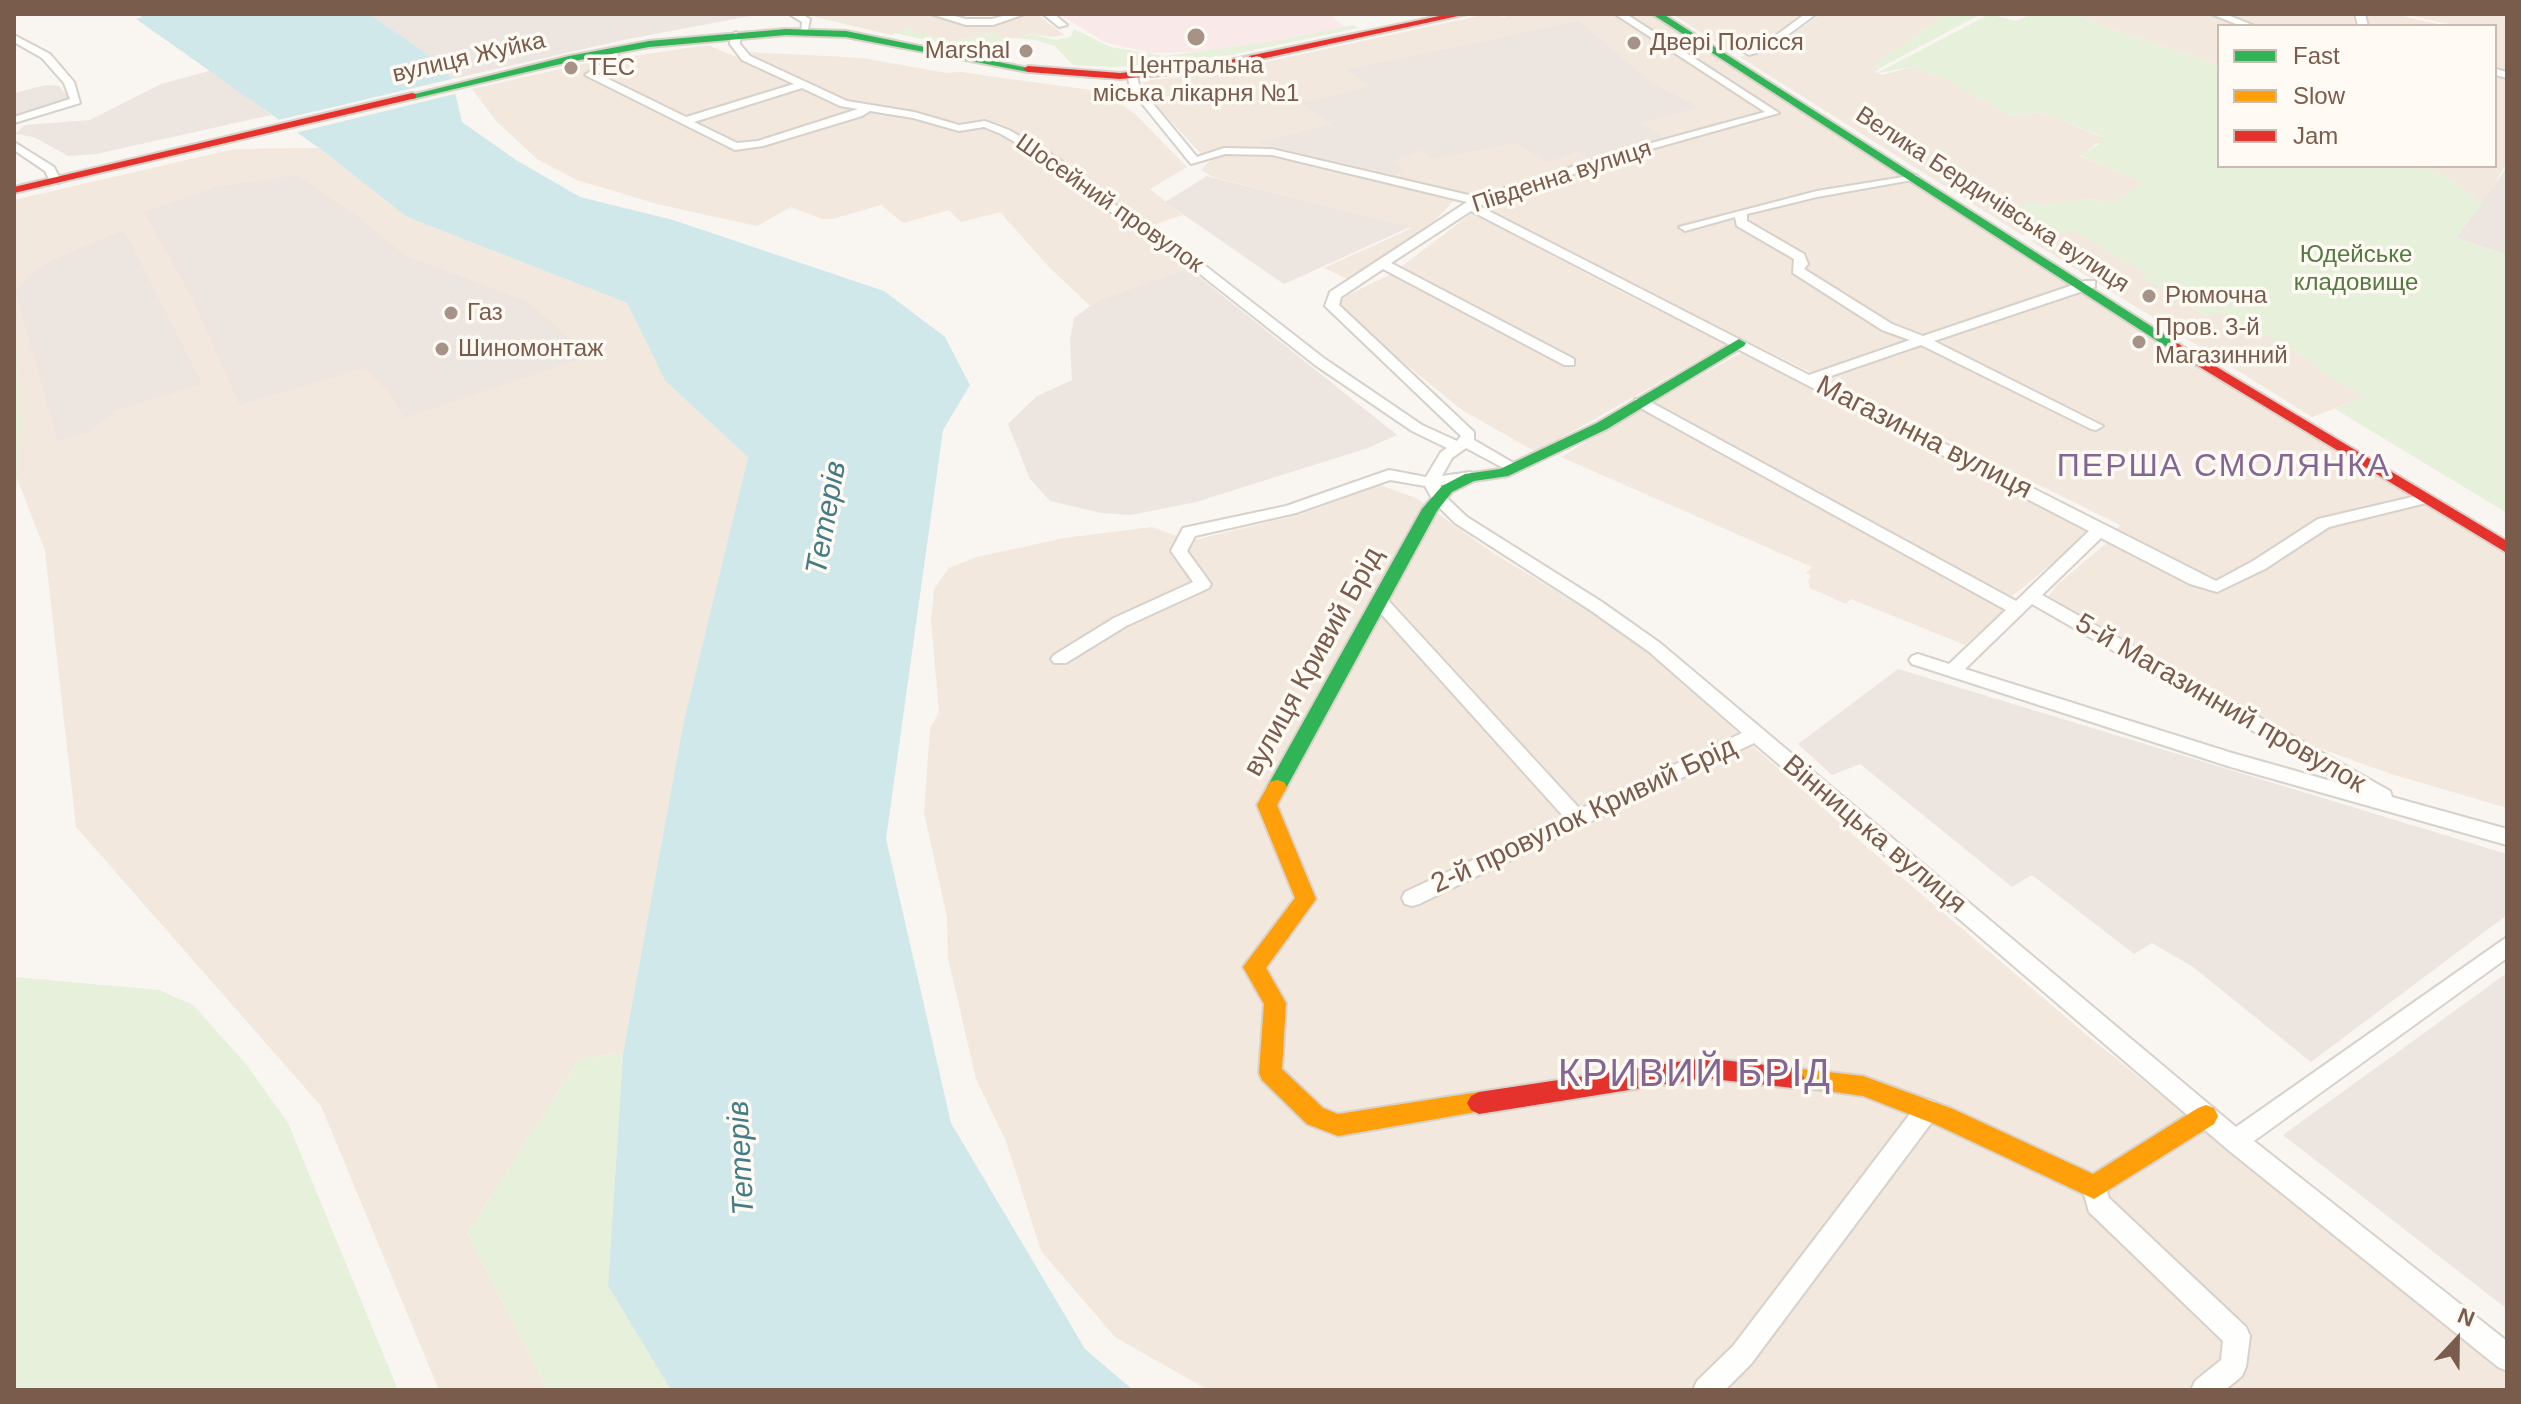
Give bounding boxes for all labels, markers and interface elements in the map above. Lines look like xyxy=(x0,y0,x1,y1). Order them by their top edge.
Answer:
legend xyxy=(2217,24,2497,168)
street label: вулиця Жуйка xyxy=(390,26,548,90)
marker: Центральна міська лікарня №1 xyxy=(1185,26,1207,48)
place label: Двері Полісся xyxy=(1650,29,1804,57)
marker: Двері Полісся xyxy=(1625,34,1643,52)
place label: Marshal xyxy=(925,37,1010,65)
marker: Marshal xyxy=(1017,42,1035,60)
text: Fast xyxy=(2293,42,2340,69)
place label: Центральна міська лікарня №1 xyxy=(1093,52,1299,108)
place label: ТЕС xyxy=(587,54,635,82)
marker: ТЕС xyxy=(562,59,580,77)
text: Slow xyxy=(2293,82,2345,109)
street label: Велика Бердичівська вулиця xyxy=(1850,101,2134,299)
text: Jam xyxy=(2293,122,2338,149)
street label: Шосейний провулок xyxy=(1010,128,1208,280)
street label: Південна вулиця xyxy=(1469,134,1655,220)
park label: Юдейське кладовище xyxy=(2294,241,2418,297)
place label: Рюмочна xyxy=(2165,282,2267,310)
marker: Рюмочна xyxy=(2140,287,2158,305)
place label: Газ xyxy=(467,299,503,327)
marker: Газ xyxy=(442,304,460,322)
place label: Пров. 3-й Магазинний xyxy=(2155,314,2288,370)
marker: Пров. 3-й Магазинний xyxy=(2130,333,2148,351)
place label: Шиномонтаж xyxy=(458,335,603,363)
marker: Шиномонтаж xyxy=(433,340,451,358)
street label: Магазинна вулиця xyxy=(1811,369,2037,507)
district label: ПЕРША СМОЛЯНКА xyxy=(2057,448,2391,486)
water label: Тетерів xyxy=(799,459,855,577)
street label: вулиця Кривий Брід xyxy=(1237,542,1391,782)
street label: 5-й Магазинний провулок xyxy=(2069,607,2371,801)
street label: 2-й провулок Кривий Брід xyxy=(1426,731,1742,901)
street label: Вінницька вулиця xyxy=(1775,748,1973,922)
district label: КРИВИЙ БРІД xyxy=(1558,1053,1832,1099)
water label: Тетерів xyxy=(721,1100,763,1216)
north arrow xyxy=(2417,1300,2497,1380)
text: N xyxy=(2454,1303,2478,1332)

